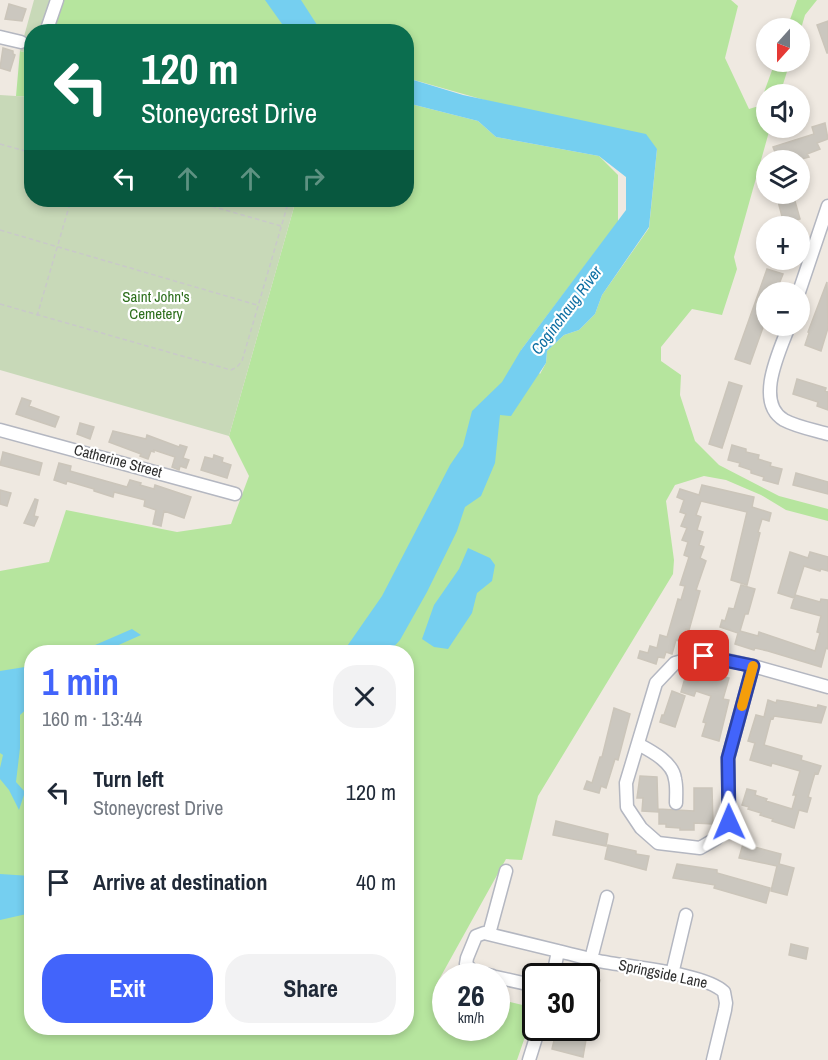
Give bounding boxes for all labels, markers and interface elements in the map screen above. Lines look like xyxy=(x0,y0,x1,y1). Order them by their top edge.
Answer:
north arrow xyxy=(756,18,810,72)
map controls xyxy=(756,18,810,336)
text: 120 m xyxy=(141,41,239,97)
icon: left xyxy=(42,48,120,126)
button: sound xyxy=(756,84,810,138)
text: Stoneycrest Drive xyxy=(141,95,317,131)
button: layers xyxy=(756,150,810,204)
icon: left xyxy=(108,162,141,195)
icon: ahead xyxy=(171,162,204,195)
icon: ahead xyxy=(234,162,267,195)
icon: right xyxy=(297,162,330,195)
button: + xyxy=(756,216,810,270)
water label: Coginchaug River xyxy=(525,261,607,359)
button: − xyxy=(756,282,810,336)
park label: Saint John's Cemetery xyxy=(122,286,190,324)
street label: Catherine Street xyxy=(72,439,165,482)
pin xyxy=(678,630,729,681)
icon: arrive xyxy=(687,639,720,672)
text: 1 min xyxy=(42,658,119,706)
button: close xyxy=(333,665,396,728)
text: 160 m · 13:44 xyxy=(42,705,142,732)
text: Turn left xyxy=(93,764,164,794)
icon: left xyxy=(42,776,75,809)
text: 120 m xyxy=(346,777,396,807)
position arrow xyxy=(697,790,761,854)
text: Stoneycrest Drive xyxy=(93,794,223,821)
icon: arrive xyxy=(42,866,75,899)
text: Arrive at destination xyxy=(93,867,267,897)
text: 40 m xyxy=(356,867,396,897)
button: Exit xyxy=(42,954,213,1023)
button: Share xyxy=(225,954,396,1023)
street label: Springside Lane xyxy=(617,954,710,993)
speed limit sign: 30 xyxy=(522,963,600,1041)
text: 26 xyxy=(457,975,485,1015)
text: km/h xyxy=(458,1007,484,1028)

